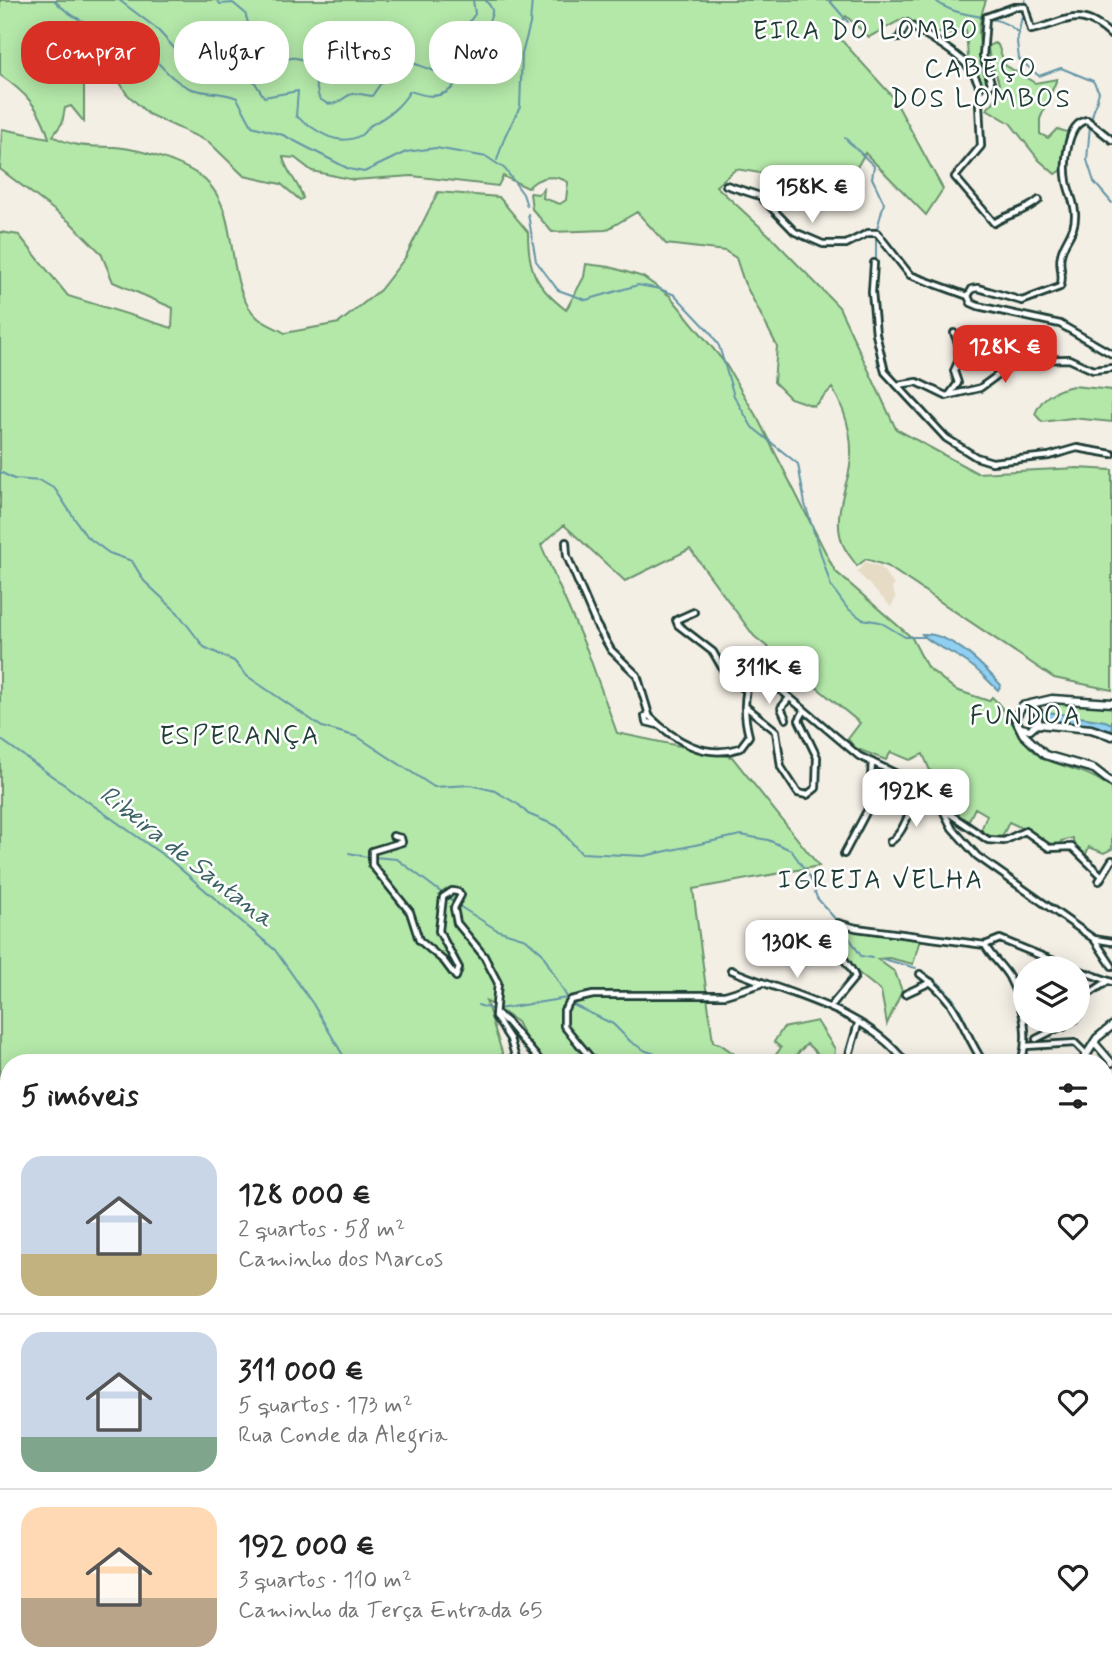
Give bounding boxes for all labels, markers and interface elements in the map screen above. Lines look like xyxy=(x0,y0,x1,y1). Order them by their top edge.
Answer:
district label: EIRA DO LOMBO xyxy=(753,15,979,49)
chip: Comprar xyxy=(21,21,160,84)
chip: Alugar xyxy=(174,21,289,84)
chip: Filtros xyxy=(303,21,415,84)
chip: Novo xyxy=(429,21,522,84)
district label: CABEÇO DOS LOMBOS xyxy=(890,53,1072,117)
pin: 158K € xyxy=(755,166,869,225)
text: 158K € xyxy=(776,173,848,203)
pin: 128K € xyxy=(948,326,1062,385)
text: 128K € xyxy=(969,333,1041,363)
pin: 311K € xyxy=(712,646,826,706)
text: 311K € xyxy=(736,654,802,684)
district label: FUNDOA xyxy=(970,700,1082,734)
district label: ESPERANÇA xyxy=(159,720,321,754)
pin: 192K € xyxy=(859,770,973,829)
text: 192K € xyxy=(878,777,954,807)
water label: Ribeira de Santana xyxy=(92,778,281,937)
district label: IGREJA VELHA xyxy=(778,864,984,898)
pin: 130K € xyxy=(740,920,854,980)
text: 130K € xyxy=(761,928,833,958)
map controls xyxy=(1013,956,1090,1033)
button: layers xyxy=(1013,956,1090,1033)
text: 5 imóveis xyxy=(21,1077,138,1116)
icon: filters xyxy=(1054,1077,1092,1115)
text: 128 000 € xyxy=(238,1176,371,1215)
icon: home xyxy=(77,1184,161,1268)
icon: heart xyxy=(1054,1207,1092,1245)
text: 2 quartos · 58 m² xyxy=(238,1215,405,1245)
text: Caminho dos Marcos xyxy=(238,1245,443,1275)
text: 311 000 € xyxy=(238,1352,364,1391)
icon: home xyxy=(77,1360,161,1444)
icon: heart xyxy=(1054,1383,1092,1421)
text: 5 quartos · 173 m² xyxy=(238,1391,413,1421)
text: Rua Conde da Alegria xyxy=(238,1421,448,1451)
text: 192 000 € xyxy=(238,1527,375,1566)
icon: home xyxy=(77,1535,161,1619)
icon: heart xyxy=(1054,1558,1092,1596)
text: 3 quartos · 110 m² xyxy=(238,1566,412,1596)
text: Caminho da Terça Entrada 65 xyxy=(238,1596,543,1626)

